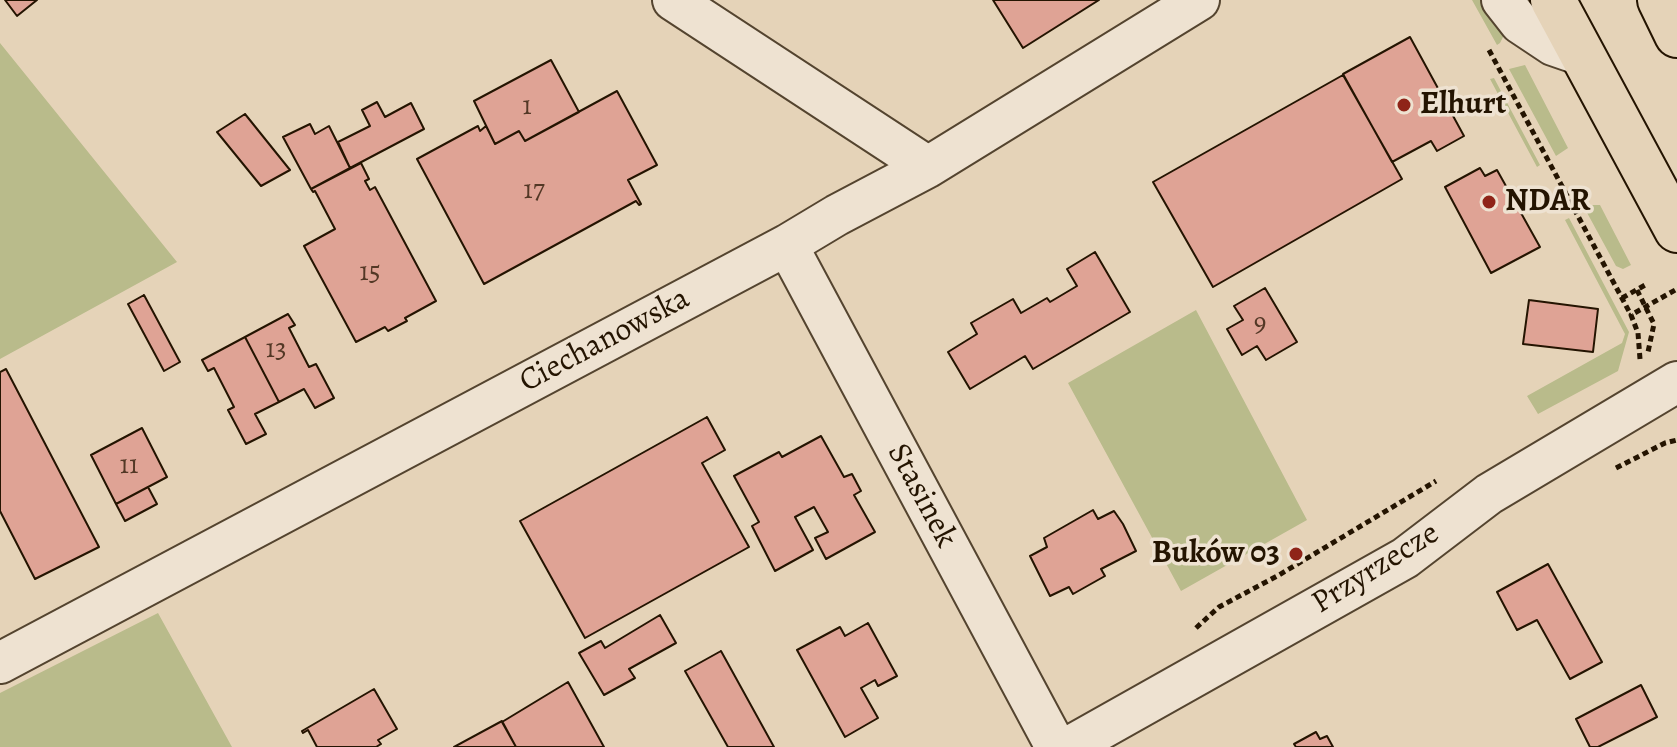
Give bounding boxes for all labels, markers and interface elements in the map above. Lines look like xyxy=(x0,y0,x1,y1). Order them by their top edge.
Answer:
place label: Elhurt xyxy=(1420,86,1506,124)
house number: 1 xyxy=(522,90,532,124)
marker: Elhurt xyxy=(1395,96,1413,114)
house number: 17 xyxy=(523,174,545,208)
place label: NDAR xyxy=(1505,183,1591,221)
marker: NDAR xyxy=(1480,193,1498,211)
house number: 15 xyxy=(359,256,381,290)
street label: Ciechanowska xyxy=(513,280,697,402)
house number: 9 xyxy=(1254,307,1266,341)
house number: 13 xyxy=(265,333,287,367)
street label: Stasinek xyxy=(878,437,964,555)
house number: 11 xyxy=(119,449,139,483)
street label: Przyrzecze xyxy=(1305,515,1447,623)
place label: Buków 03 xyxy=(1152,535,1280,573)
marker: Buków 03 xyxy=(1287,545,1305,563)

